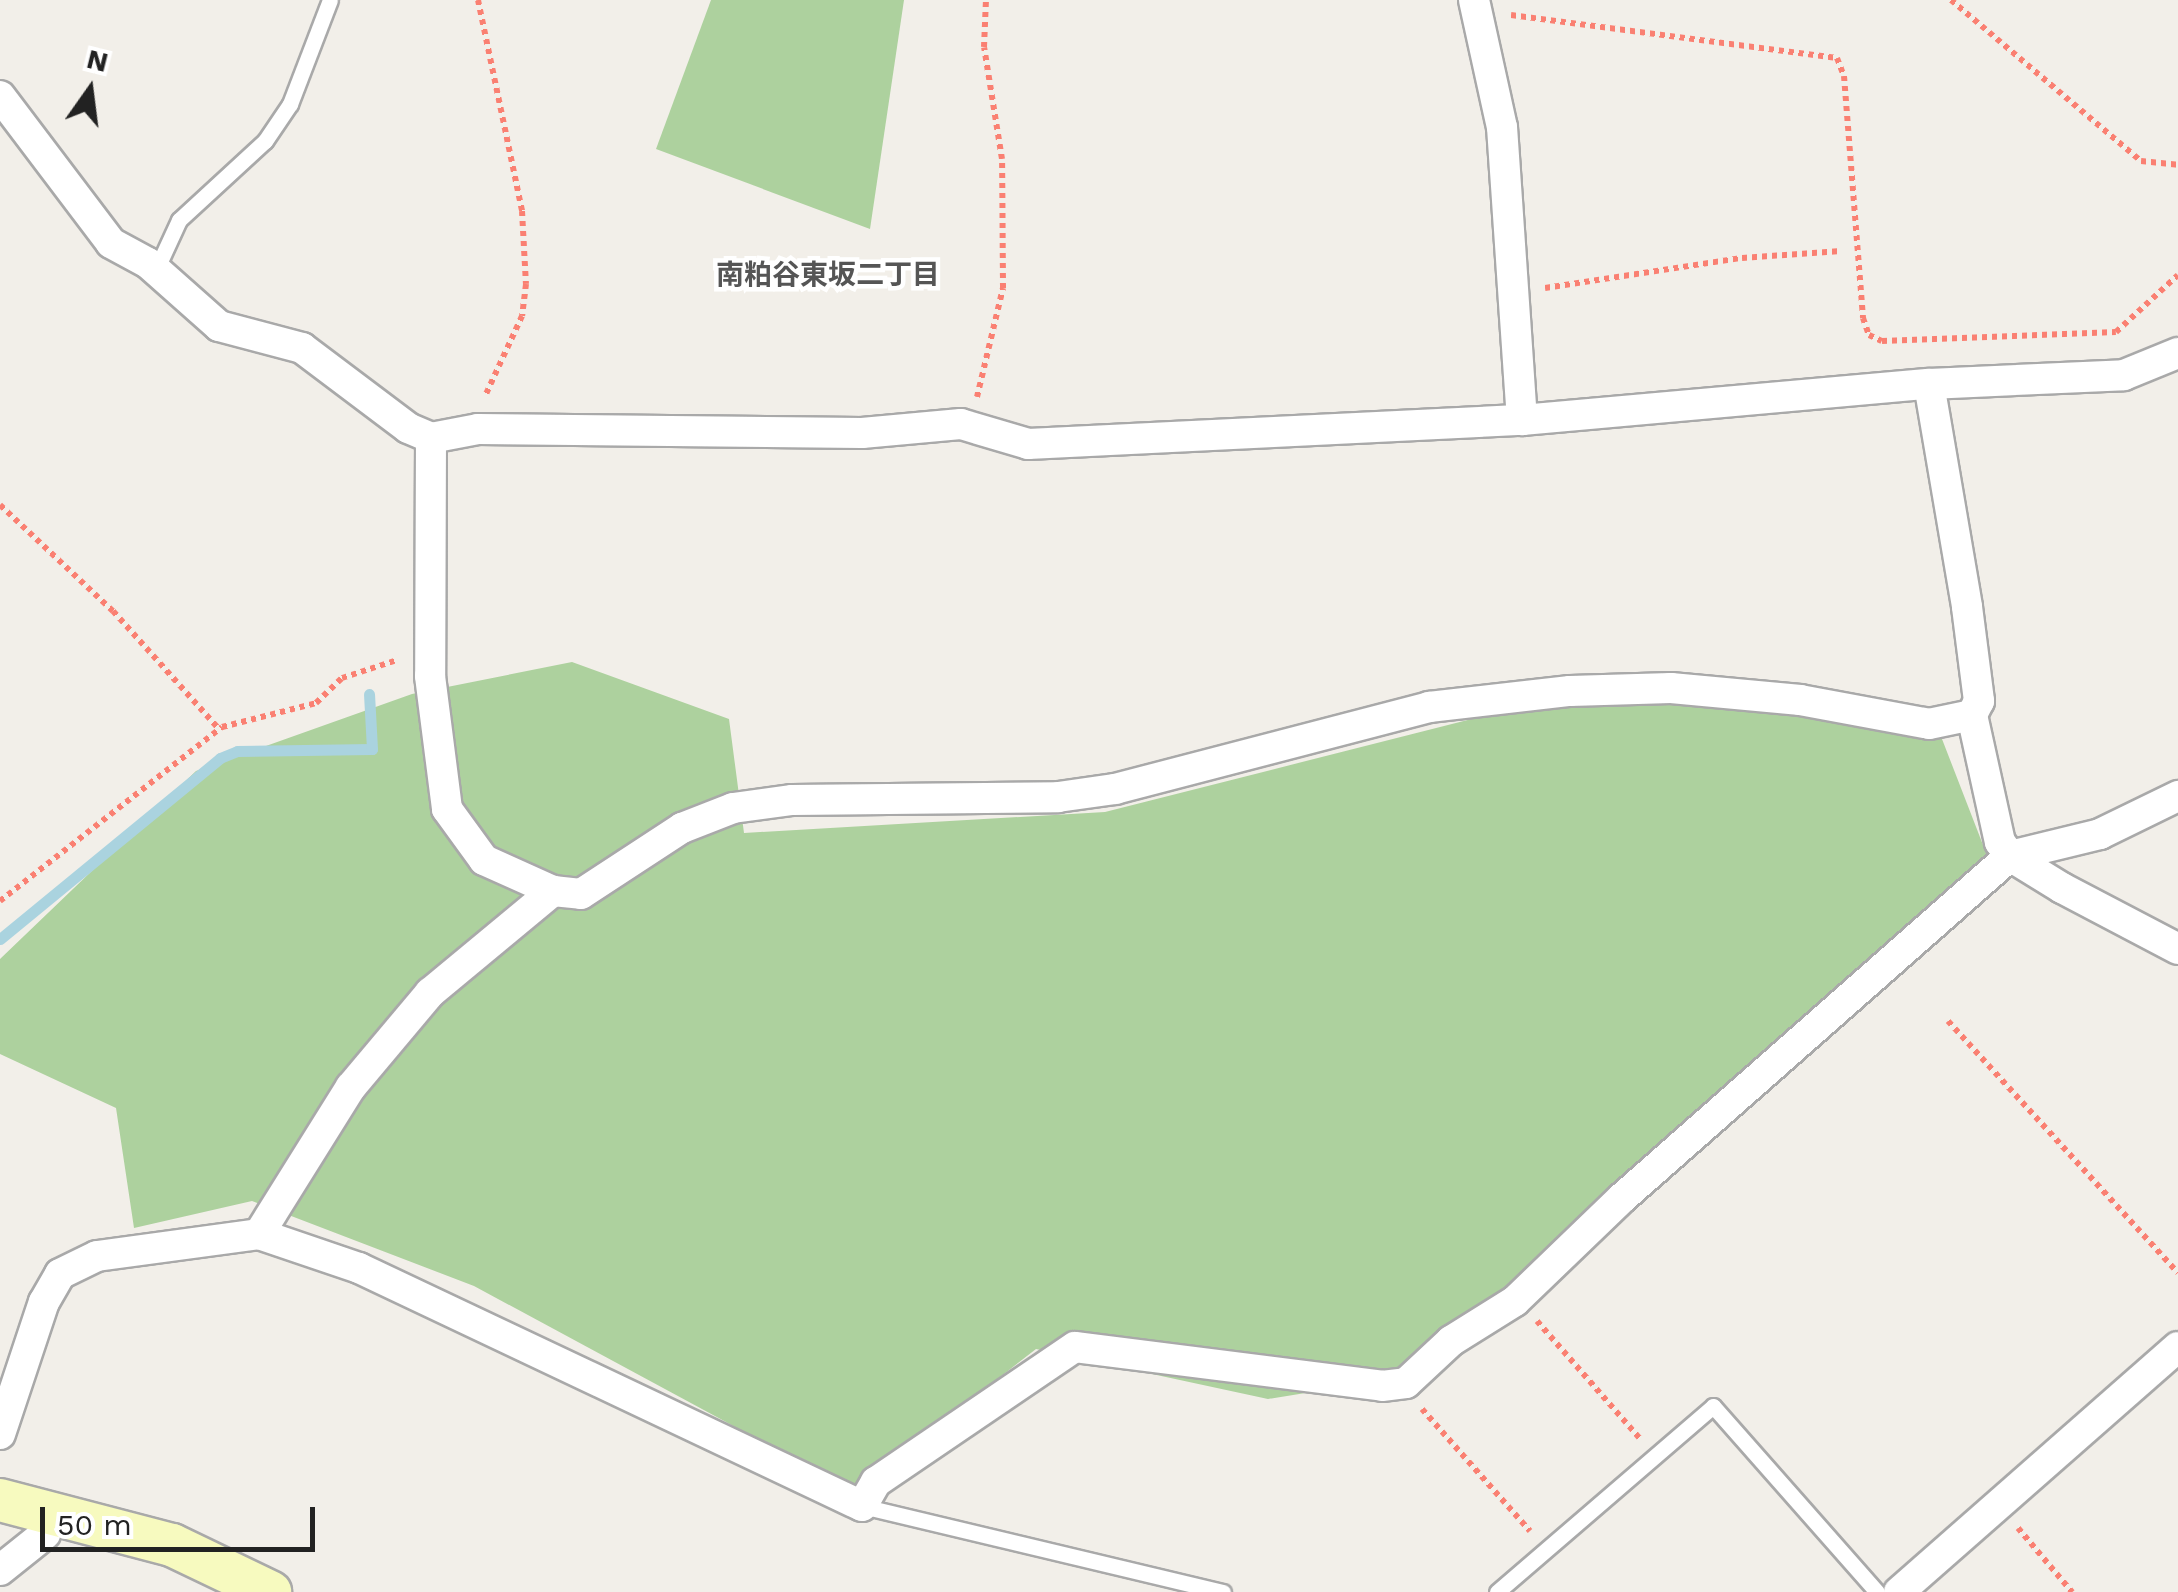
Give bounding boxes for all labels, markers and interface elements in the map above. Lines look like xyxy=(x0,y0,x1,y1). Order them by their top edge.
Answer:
north arrow xyxy=(40,40,140,140)
text: N xyxy=(83,42,111,79)
district label: 南粕谷東坂二丁目 xyxy=(716,258,940,292)
scale bar xyxy=(45,1487,320,1549)
text: 50 m xyxy=(57,1507,132,1542)

